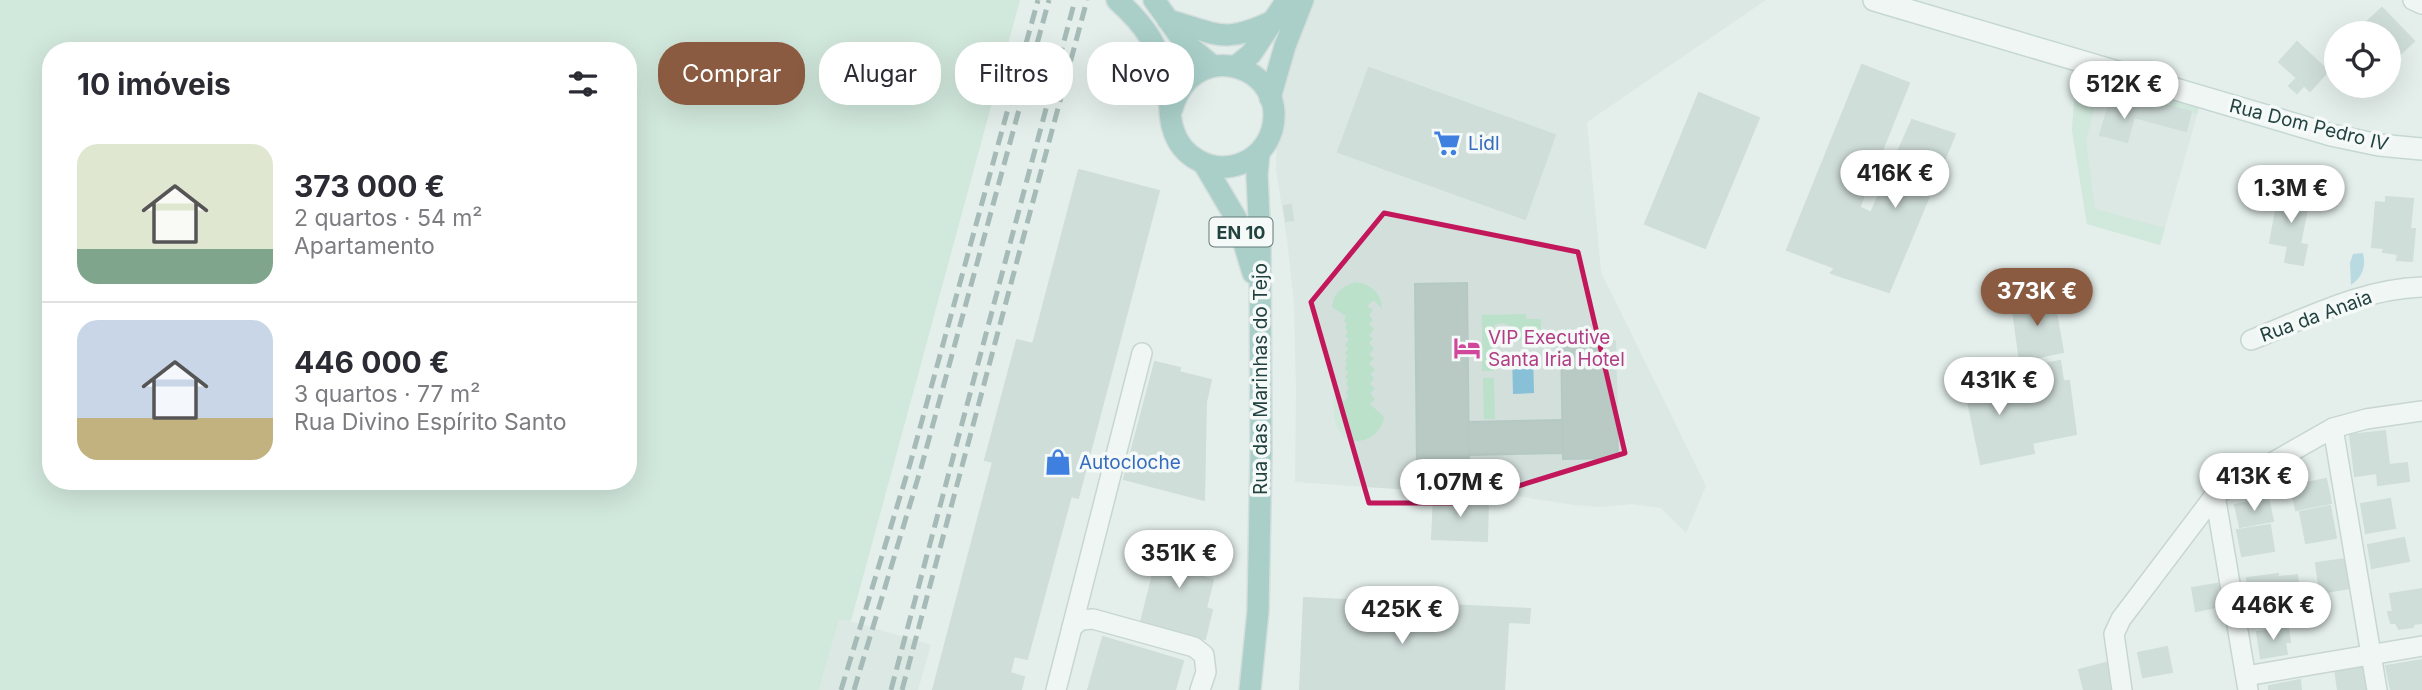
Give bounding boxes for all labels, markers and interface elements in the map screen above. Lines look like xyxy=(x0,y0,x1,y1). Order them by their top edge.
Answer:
map controls xyxy=(2324,21,2401,98)
button: locate xyxy=(2324,21,2401,98)
chip: Comprar xyxy=(658,42,805,105)
chip: Alugar xyxy=(819,42,941,105)
chip: Filtros xyxy=(955,42,1073,105)
chip: Novo xyxy=(1087,42,1194,105)
pin: 512K € xyxy=(2067,61,2181,121)
icon: filters xyxy=(564,65,602,103)
text: 10 imóveis xyxy=(77,66,231,102)
text: 512K € xyxy=(2086,70,2162,98)
street label: Rua Dom Pedro IV xyxy=(2227,94,2391,156)
supermarket icon: Lidl xyxy=(1432,128,1462,158)
place label: Lidl xyxy=(1468,132,1500,155)
pin: 416K € xyxy=(1838,150,1952,210)
text: 416K € xyxy=(1856,159,1934,187)
pin: 1.3M € xyxy=(2234,166,2348,225)
text: 373 000 € xyxy=(294,168,445,204)
icon: home xyxy=(133,172,217,256)
text: 1.3M € xyxy=(2254,174,2328,202)
text: 2 quartos · 54 m² xyxy=(294,204,483,232)
road number: EN 10 xyxy=(1210,218,1272,246)
text: Apartamento xyxy=(294,232,435,260)
street label: Rua das Marinhas do Tejo xyxy=(1249,263,1272,495)
pin: 373K € xyxy=(1980,268,2094,328)
text: 373K € xyxy=(1997,277,2077,305)
street label: Rua da Anaia xyxy=(2257,285,2375,347)
place label: VIP Executive Santa Iria Hotel xyxy=(1488,326,1625,371)
hotel icon: VIP Executive Santa Iria Hotel xyxy=(1452,333,1482,363)
text: 446 000 € xyxy=(294,344,450,380)
icon: home xyxy=(133,348,217,432)
pin: 431K € xyxy=(1942,358,2056,417)
text: 431K € xyxy=(1960,366,2038,394)
text: 3 quartos · 77 m² xyxy=(294,380,480,408)
text: Rua Divino Espírito Santo xyxy=(294,408,566,436)
shop icon: Autocloche xyxy=(1043,447,1073,477)
place label: Autocloche xyxy=(1079,451,1181,474)
pin: 413K € xyxy=(2197,454,2311,513)
pin: 1.07M € xyxy=(1395,460,1525,519)
text: 413K € xyxy=(2215,462,2293,490)
text: 1.07M € xyxy=(1416,468,1504,496)
pin: 351K € xyxy=(1122,530,1236,590)
text: 351K € xyxy=(1140,539,1218,567)
pin: 446K € xyxy=(2216,582,2330,642)
pin: 425K € xyxy=(1345,586,1459,646)
text: 446K € xyxy=(2231,591,2315,619)
text: 425K € xyxy=(1361,595,1443,623)

